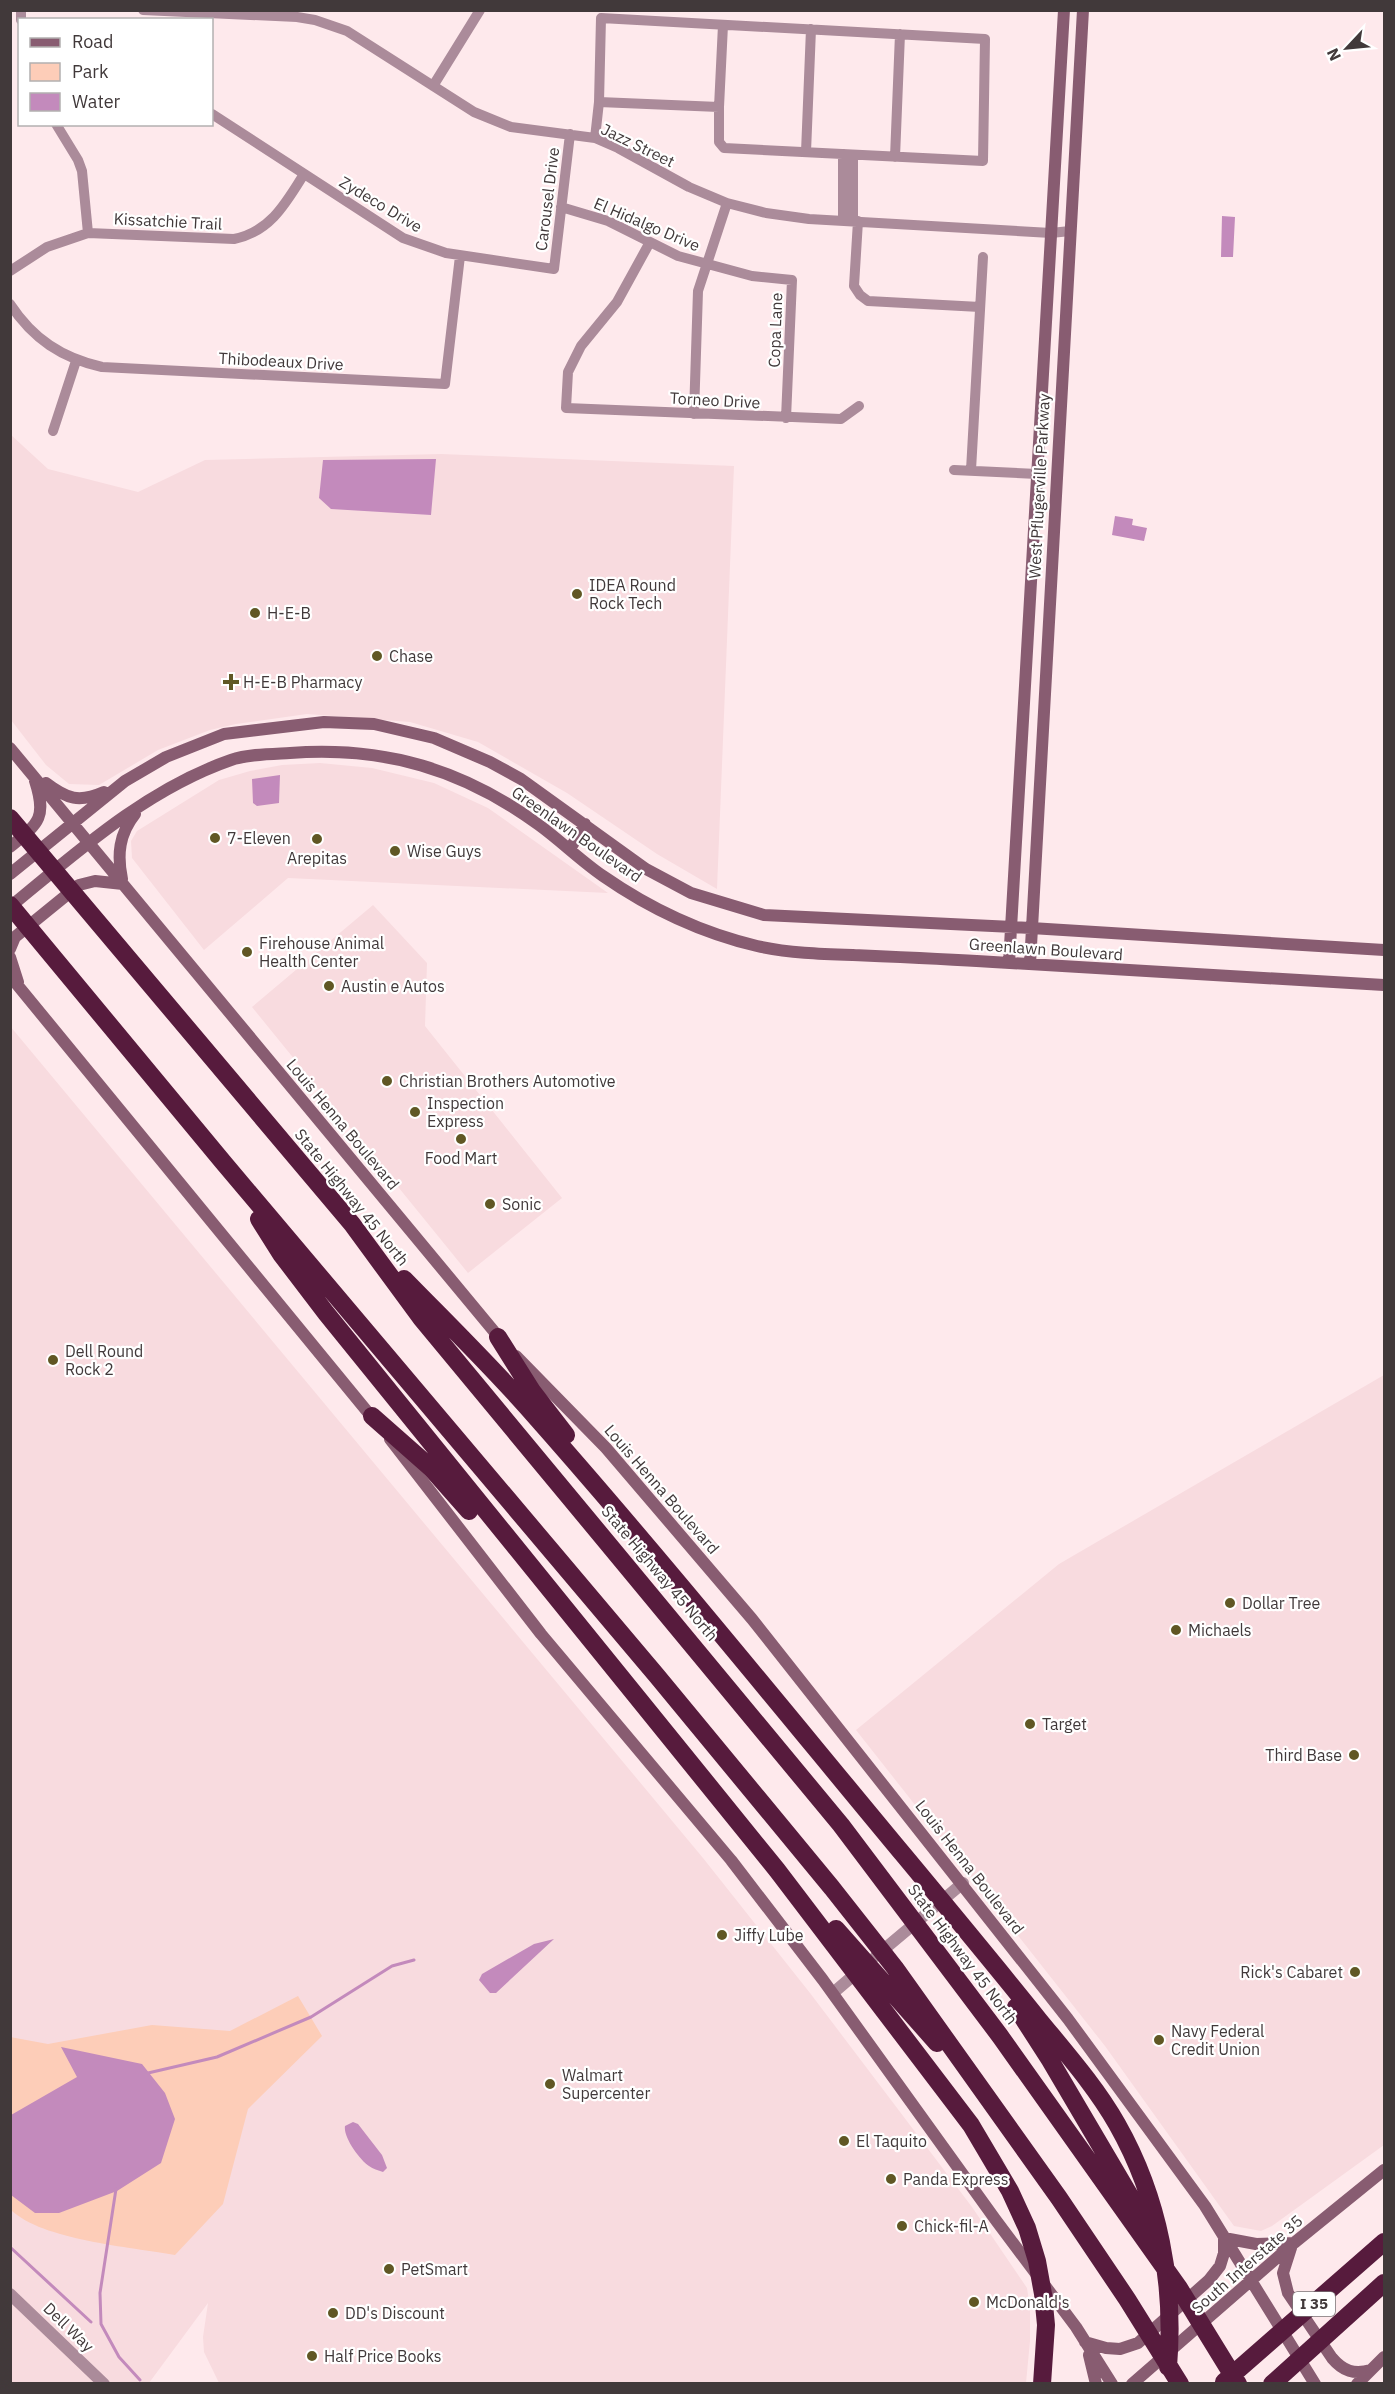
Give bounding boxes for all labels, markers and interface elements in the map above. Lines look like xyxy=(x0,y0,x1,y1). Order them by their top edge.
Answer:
legend xyxy=(18,18,213,126)
north arrow xyxy=(1317,18,1377,78)
text: Road xyxy=(72,30,113,53)
text: N xyxy=(1322,45,1345,64)
text: Park xyxy=(72,60,109,83)
text: Water xyxy=(72,90,121,113)
street label: Jazz Street xyxy=(598,119,678,171)
street label: Carousel Drive xyxy=(531,146,563,252)
street label: Zydeco Drive xyxy=(336,171,426,237)
street label: El Hidalgo Drive xyxy=(591,193,703,255)
street label: Kissatchie Trail xyxy=(113,208,223,234)
street label: Copa Lane xyxy=(764,292,786,368)
street label: Thibodeaux Drive xyxy=(218,348,344,374)
street label: Torneo Drive xyxy=(669,388,761,412)
street label: West Pflugerville Parkway xyxy=(1024,393,1054,579)
place label: IDEA Round Rock Tech xyxy=(589,575,676,613)
marker: IDEA Round Rock Tech xyxy=(570,587,584,601)
place label: H-E-B xyxy=(267,603,311,623)
marker: H-E-B xyxy=(248,606,262,620)
place label: Chase xyxy=(389,646,433,666)
marker: Chase xyxy=(370,649,384,663)
place label: H-E-B Pharmacy xyxy=(243,672,362,692)
marker: H-E-B Pharmacy xyxy=(224,675,238,689)
street label: Greenlawn Boulevard xyxy=(508,782,646,886)
place label: 7-Eleven xyxy=(227,828,291,848)
marker: 7-Eleven xyxy=(208,831,222,845)
marker: Arepitas xyxy=(310,832,324,846)
place label: Wise Guys xyxy=(407,841,482,861)
marker: Wise Guys xyxy=(388,844,402,858)
place label: Arepitas xyxy=(287,848,347,868)
place label: Firehouse Animal Health Center xyxy=(259,933,384,971)
street label: Greenlawn Boulevard xyxy=(968,934,1124,964)
marker: Firehouse Animal Health Center xyxy=(240,945,254,959)
place label: Austin e Autos xyxy=(341,976,445,996)
marker: Austin e Autos xyxy=(322,979,336,993)
street label: Louis Henna Boulevard xyxy=(282,1054,404,1194)
place label: Christian Brothers Automotive xyxy=(399,1071,616,1091)
marker: Christian Brothers Automotive xyxy=(380,1074,394,1088)
place label: Inspection Express xyxy=(427,1093,504,1131)
marker: Inspection Express xyxy=(408,1105,422,1119)
street label: State Highway 45 North xyxy=(291,1124,413,1270)
marker: Food Mart xyxy=(454,1132,468,1146)
place label: Food Mart xyxy=(425,1148,497,1168)
place label: Sonic xyxy=(502,1194,541,1214)
marker: Sonic xyxy=(483,1197,497,1211)
place label: Dell Round Rock 2 xyxy=(65,1341,143,1379)
marker: Dell Round Rock 2 xyxy=(46,1353,60,1367)
street label: Louis Henna Boulevard xyxy=(600,1420,724,1558)
street label: State Highway 45 North xyxy=(598,1501,722,1645)
place label: Dollar Tree xyxy=(1242,1593,1321,1613)
marker: Dollar Tree xyxy=(1223,1596,1237,1610)
place label: Michaels xyxy=(1188,1620,1252,1640)
marker: Michaels xyxy=(1169,1623,1183,1637)
place label: Target xyxy=(1042,1714,1087,1734)
marker: Target xyxy=(1023,1717,1037,1731)
place label: Third Base xyxy=(1265,1745,1342,1765)
marker: Third Base xyxy=(1347,1748,1361,1762)
street label: Louis Henna Boulevard xyxy=(911,1796,1029,1938)
street label: State Highway 45 North xyxy=(904,1880,1022,2028)
place label: Jiffy Lube xyxy=(734,1925,804,1945)
marker: Jiffy Lube xyxy=(715,1928,729,1942)
place label: Rick's Cabaret xyxy=(1240,1962,1343,1982)
marker: Rick's Cabaret xyxy=(1348,1965,1362,1979)
place label: Navy Federal Credit Union xyxy=(1171,2021,1264,2059)
marker: Navy Federal Credit Union xyxy=(1152,2033,1166,2047)
place label: Walmart Supercenter xyxy=(562,2065,650,2103)
marker: Walmart Supercenter xyxy=(543,2077,557,2091)
place label: El Taquito xyxy=(856,2131,927,2151)
marker: El Taquito xyxy=(837,2134,851,2148)
place label: Panda Express xyxy=(903,2169,1009,2189)
marker: Panda Express xyxy=(884,2172,898,2186)
street label: South Interstate 35 xyxy=(1187,2210,1307,2318)
place label: Chick-fil-A xyxy=(914,2216,989,2236)
marker: Chick-fil-A xyxy=(895,2219,909,2233)
place label: PetSmart xyxy=(401,2259,468,2279)
marker: PetSmart xyxy=(382,2262,396,2276)
place label: McDonald's xyxy=(986,2292,1070,2312)
road number: I 35 xyxy=(1293,2292,1335,2316)
marker: McDonald's xyxy=(967,2295,981,2309)
street label: Dell Way xyxy=(40,2298,98,2356)
place label: DD's Discount xyxy=(345,2303,445,2323)
marker: DD's Discount xyxy=(326,2306,340,2320)
place label: Half Price Books xyxy=(324,2346,442,2366)
marker: Half Price Books xyxy=(305,2349,319,2363)

